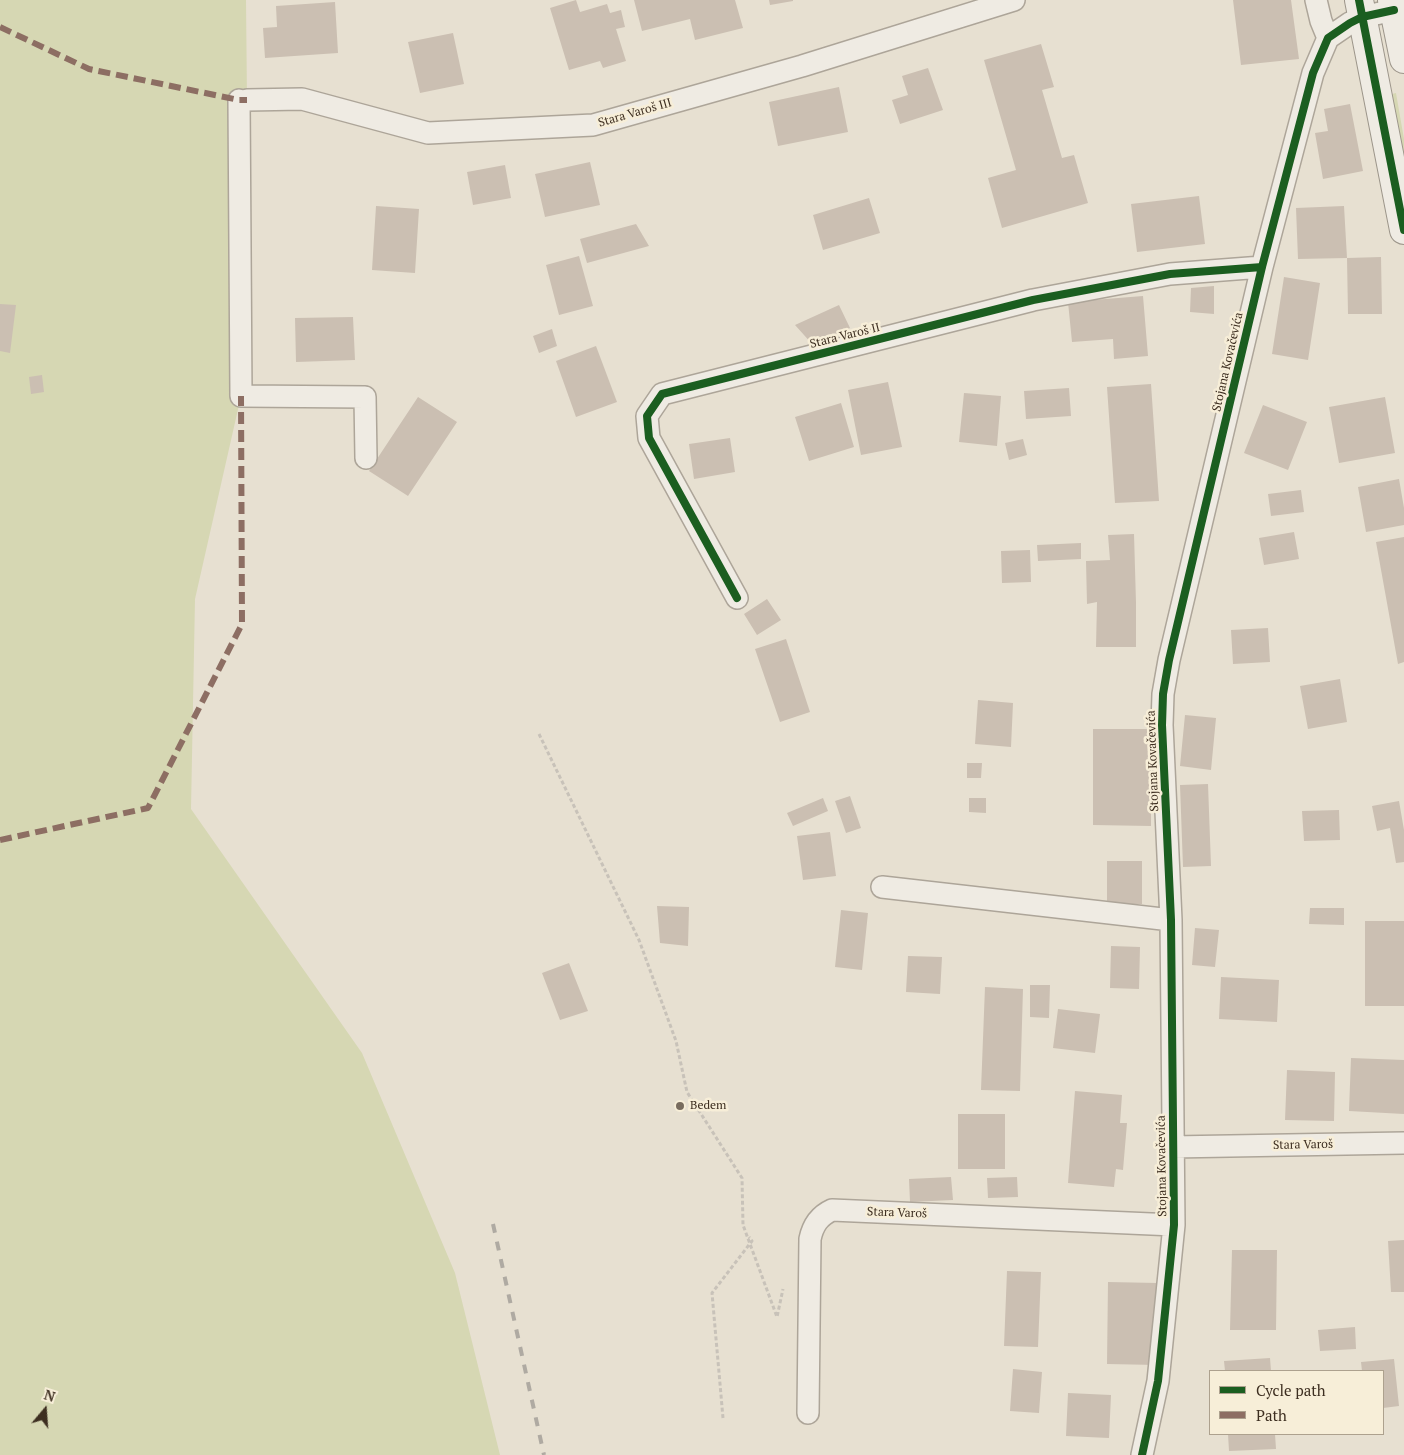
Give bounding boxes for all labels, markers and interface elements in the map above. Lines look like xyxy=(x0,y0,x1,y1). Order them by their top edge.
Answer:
street label: Stara Varoš III xyxy=(597,96,673,130)
street label: Stojana Kovačevića xyxy=(1210,311,1246,413)
street label: Stara Varoš II xyxy=(809,320,881,352)
street label: Stojana Kovačevića xyxy=(1144,710,1162,812)
place label: Bedem xyxy=(690,1099,726,1113)
marker: Bedem xyxy=(674,1100,686,1112)
street label: Stojana Kovačevića xyxy=(1154,1115,1170,1217)
street label: Stara Varoš xyxy=(1273,1137,1333,1153)
street label: Stara Varoš xyxy=(867,1205,927,1221)
legend xyxy=(1209,1370,1384,1435)
text: Cycle path xyxy=(1256,1380,1326,1400)
north arrow xyxy=(20,1385,70,1435)
text: N xyxy=(42,1385,58,1406)
text: Path xyxy=(1256,1405,1287,1425)

